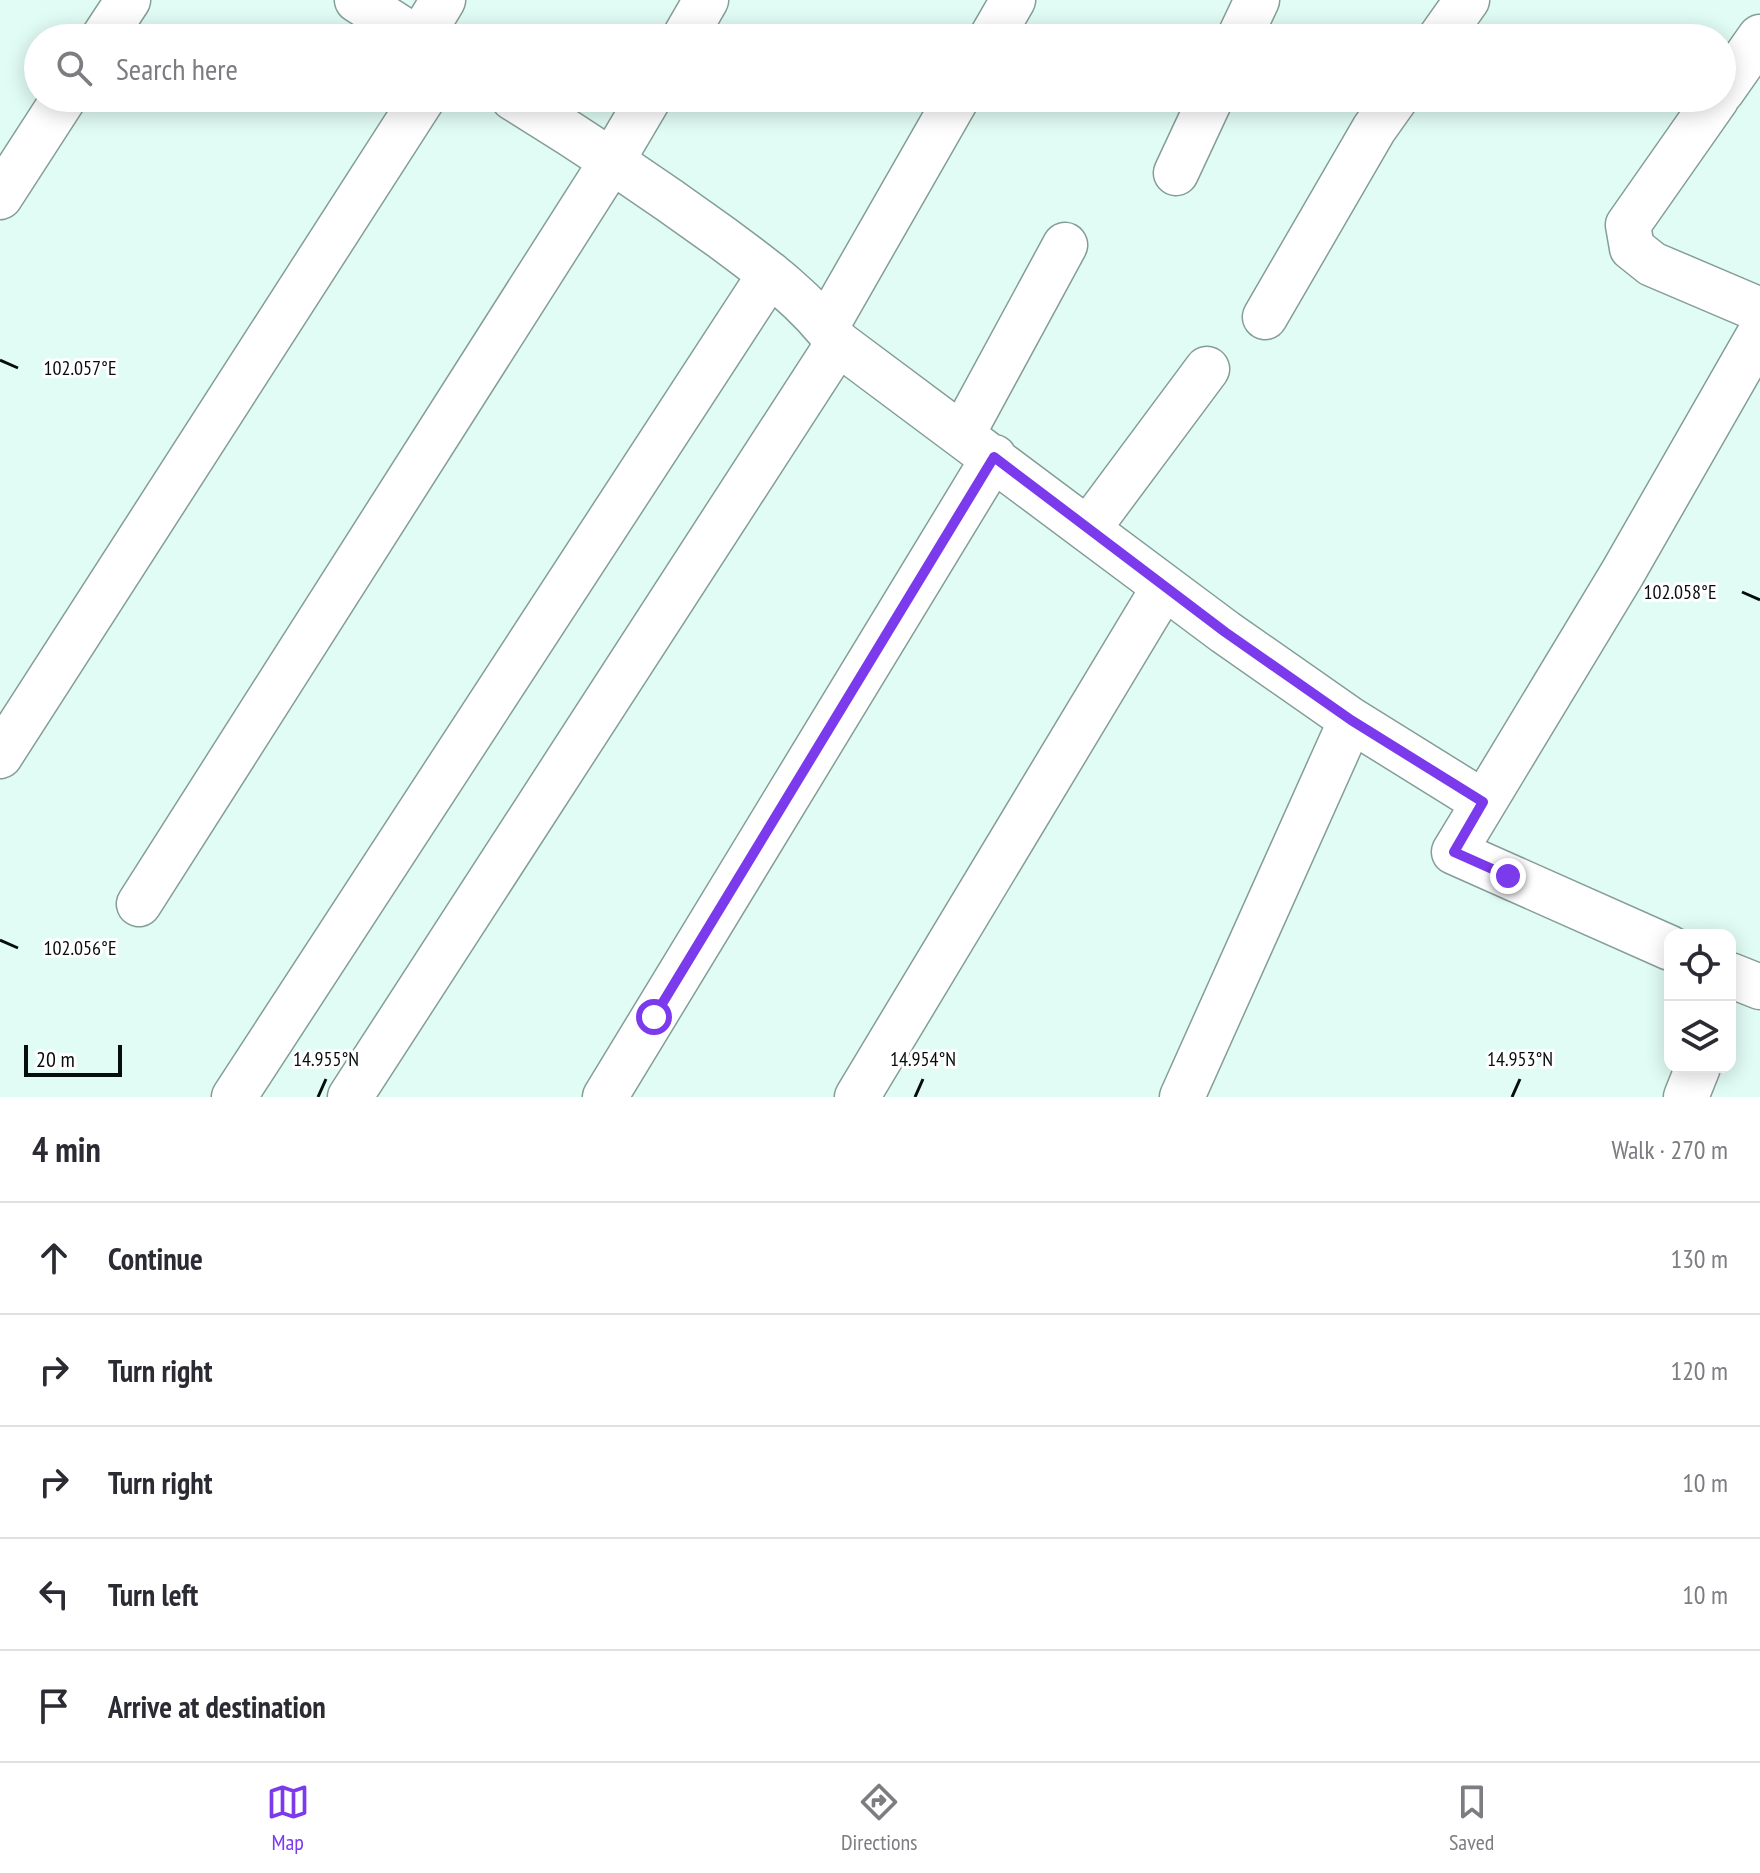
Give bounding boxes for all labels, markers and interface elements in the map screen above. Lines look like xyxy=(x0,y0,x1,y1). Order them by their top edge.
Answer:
search box xyxy=(24,24,1736,112)
icon: search xyxy=(52,46,96,90)
text: Search here xyxy=(116,49,238,88)
text: 102.057°E xyxy=(44,355,116,381)
text: 102.058°E xyxy=(1644,579,1716,605)
route end xyxy=(1490,858,1526,894)
map controls xyxy=(1664,929,1736,1073)
button: locate xyxy=(1664,929,1736,1001)
text: 102.056°E xyxy=(44,935,116,961)
route start xyxy=(636,999,672,1035)
button: layers xyxy=(1664,1001,1736,1073)
scale bar xyxy=(24,1041,122,1077)
text: 20 m xyxy=(36,1045,75,1073)
text: 14.955°N xyxy=(293,1046,359,1072)
text: 14.954°N xyxy=(890,1046,956,1072)
text: 14.953°N xyxy=(1487,1046,1553,1072)
text: 4 min xyxy=(32,1127,101,1171)
text: Walk · 270 m xyxy=(1611,1133,1728,1166)
icon: ahead xyxy=(32,1236,76,1280)
text: Continue xyxy=(108,1239,203,1278)
text: 130 m xyxy=(1670,1242,1728,1275)
icon: right xyxy=(32,1348,76,1392)
text: Turn right xyxy=(108,1351,212,1390)
text: 120 m xyxy=(1670,1354,1728,1387)
icon: right xyxy=(32,1460,76,1504)
text: Turn right xyxy=(108,1463,212,1502)
text: 10 m xyxy=(1682,1466,1728,1499)
icon: left xyxy=(32,1572,76,1616)
text: Turn left xyxy=(108,1575,198,1614)
text: 10 m xyxy=(1682,1578,1728,1611)
icon: arrive xyxy=(32,1684,76,1728)
text: Arrive at destination xyxy=(108,1687,326,1726)
tab: Map xyxy=(266,1780,310,1856)
tab: Directions xyxy=(841,1780,918,1856)
tab: Saved xyxy=(1449,1780,1494,1856)

